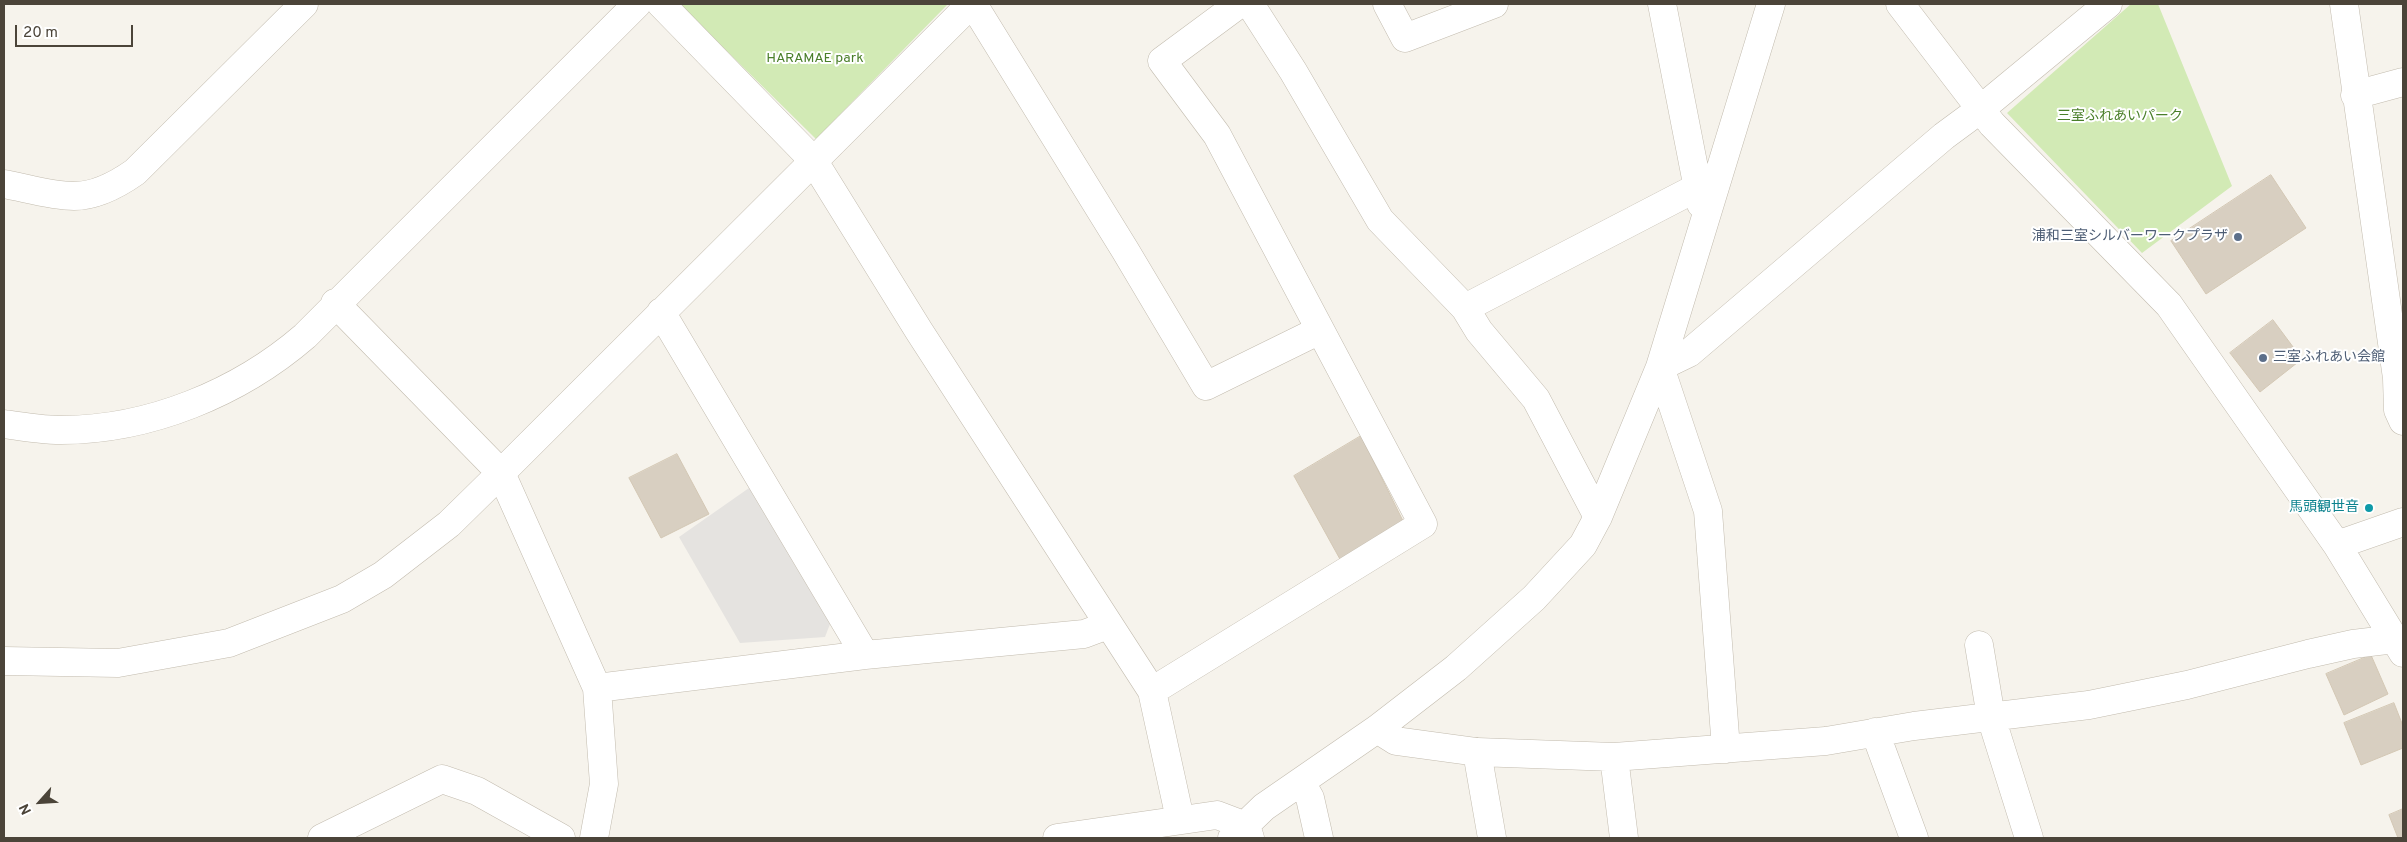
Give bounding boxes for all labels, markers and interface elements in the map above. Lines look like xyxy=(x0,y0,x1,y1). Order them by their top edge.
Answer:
scale bar xyxy=(18,15,135,47)
text: 20 m xyxy=(23,24,58,43)
park label: HARAMAE park xyxy=(766,51,864,67)
park label: 三室ふれあいパーク xyxy=(2057,109,2183,125)
place label: 浦和三室シルバーワークプラザ xyxy=(2032,229,2228,245)
marker: 浦和三室シルバーワークプラザ xyxy=(2232,231,2244,243)
place label: 三室ふれあい会館 xyxy=(2273,350,2385,366)
marker: 三室ふれあい会館 xyxy=(2257,352,2269,364)
place label: 馬頭観世音 xyxy=(2289,500,2359,516)
marker: 馬頭観世音 xyxy=(2363,502,2375,514)
north arrow xyxy=(15,777,65,827)
text: N xyxy=(16,801,36,817)

